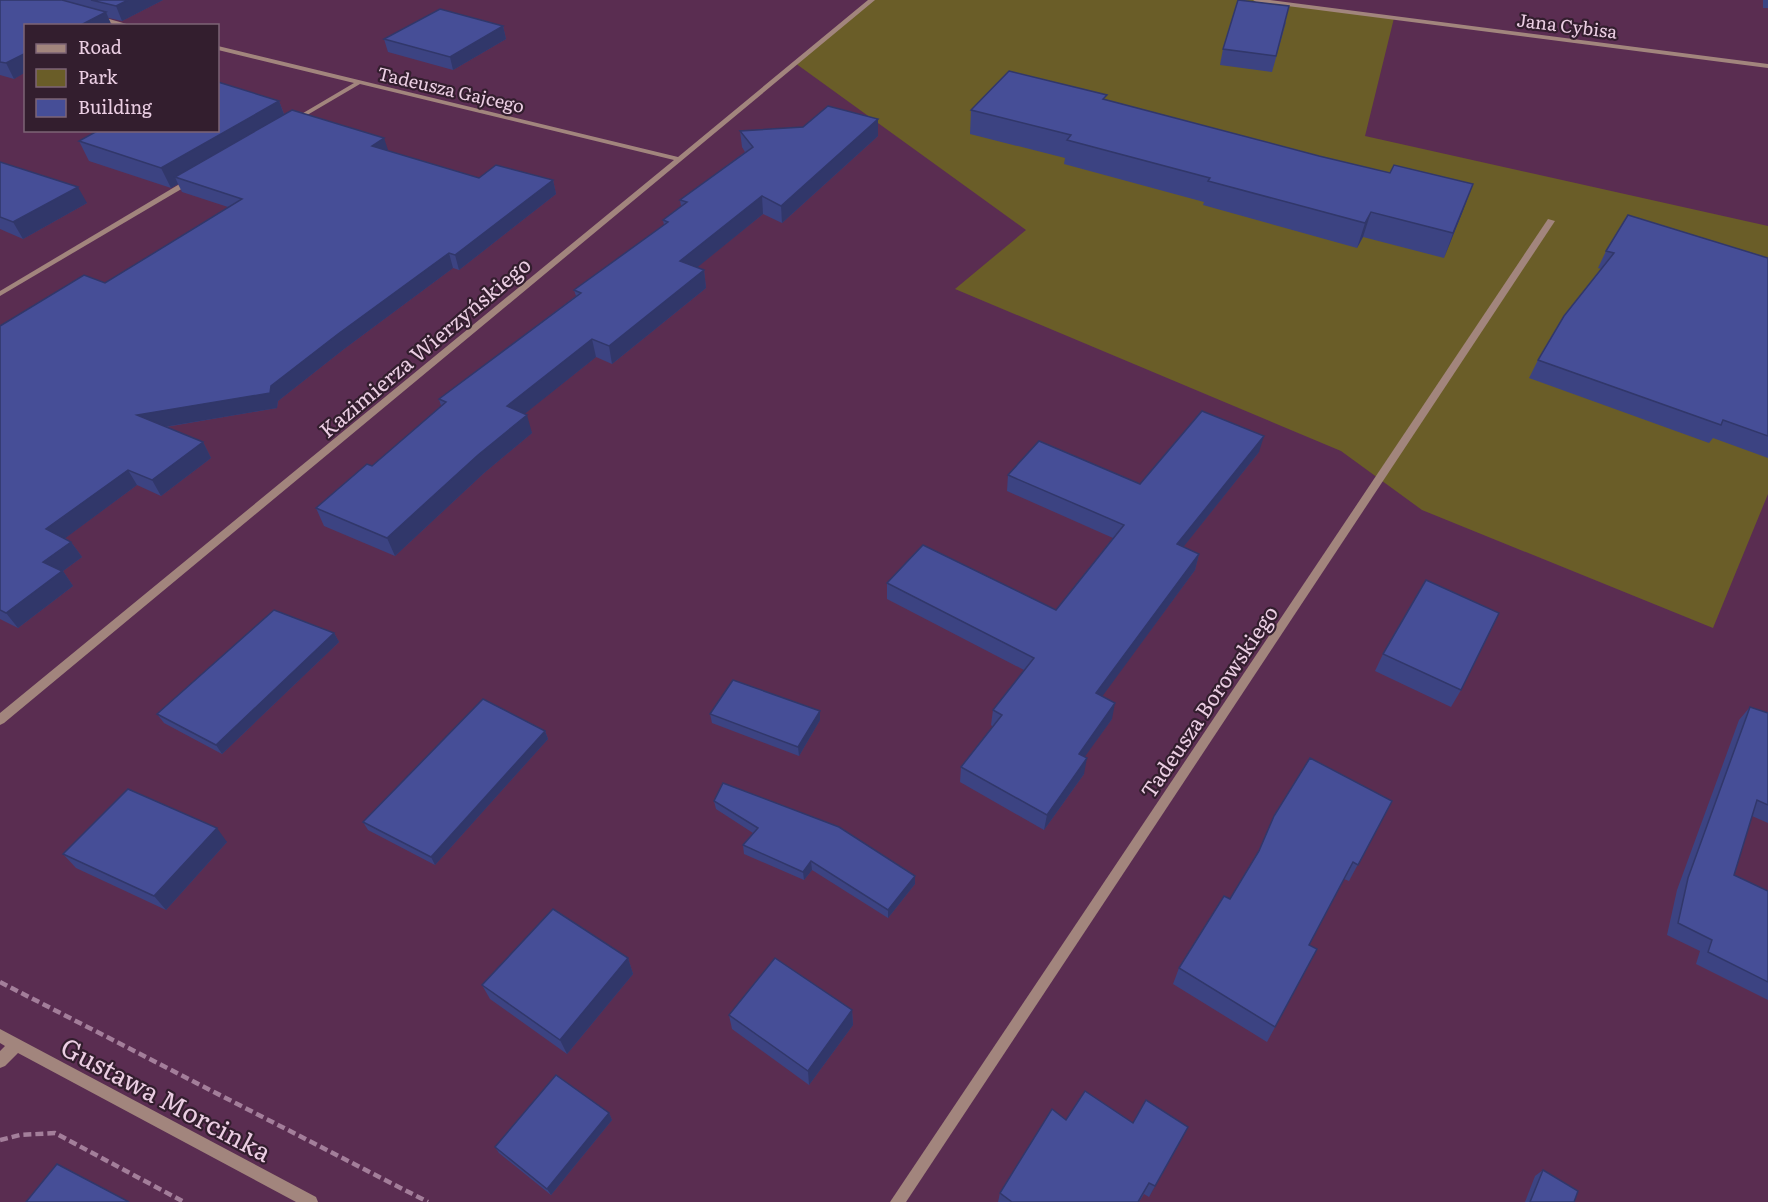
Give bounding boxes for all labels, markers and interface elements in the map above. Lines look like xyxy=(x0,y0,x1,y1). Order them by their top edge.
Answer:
street label: Jana Cybisa xyxy=(1515,5,1619,45)
legend xyxy=(24,24,219,132)
text: Road xyxy=(78,33,122,60)
street label: Tadeusza Gajcego xyxy=(375,59,527,119)
text: Park xyxy=(78,63,119,90)
text: Building xyxy=(78,93,153,120)
street label: Kazimierza Wierzyńskiego xyxy=(312,248,536,444)
street label: Tadeusza Borowskiego xyxy=(1132,598,1284,804)
street label: Gustawa Morcinka xyxy=(55,1026,279,1170)

